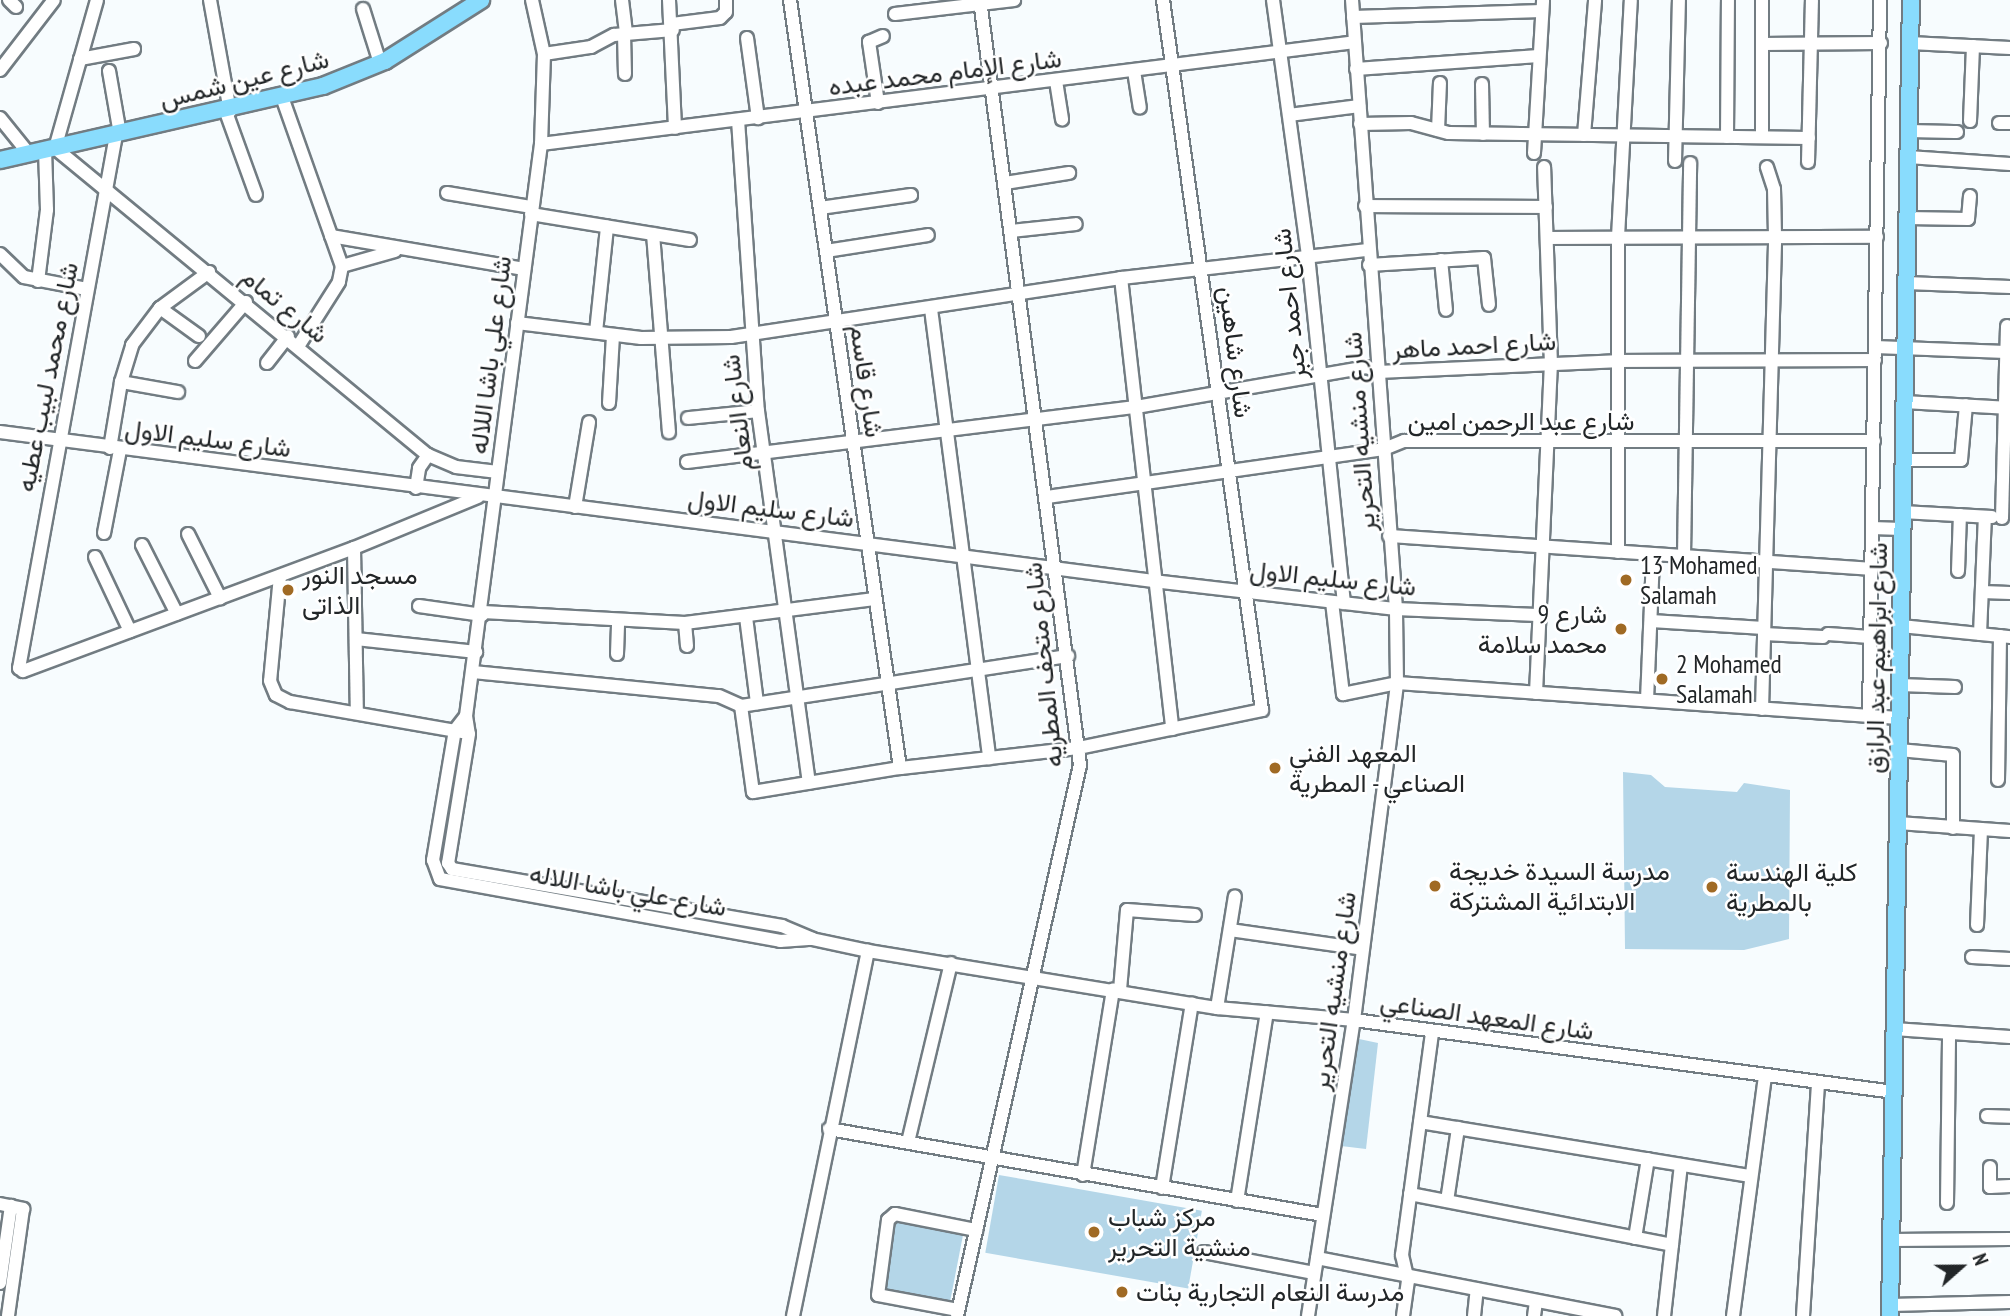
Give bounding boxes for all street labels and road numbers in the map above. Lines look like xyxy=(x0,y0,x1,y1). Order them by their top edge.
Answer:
street label: شارع الإمام محمد عبده xyxy=(827,42,1063,102)
street label: شارع عين شمس xyxy=(156,43,332,115)
street label: شارع احمد جبر xyxy=(1266,227,1312,381)
street label: شارع علي باشا اللاله xyxy=(462,254,518,456)
street label: شارع محمد لبيب عطيه xyxy=(9,260,85,494)
street label: شارع تمام xyxy=(235,260,335,350)
street label: شارع شاهين xyxy=(1212,284,1260,420)
street label: شارع قاسم xyxy=(844,323,890,439)
street label: شارع احمد ماهر xyxy=(1391,325,1557,365)
street label: شارع منشيه التحرير xyxy=(1336,331,1382,533)
street label: شارع النعام xyxy=(714,353,760,473)
street label: شارع عبد الرحمن امين xyxy=(1408,405,1634,437)
street label: شارع سليم الاول xyxy=(123,412,293,464)
street label: شارع سليم الاول xyxy=(686,482,856,534)
street label: شارع ابراهيم عبد الرازق xyxy=(1858,542,1894,774)
street label: شارع سليم الاول xyxy=(1248,554,1418,602)
street label: شارع متحف المطريه xyxy=(1017,561,1069,769)
street label: شارع علي باشا اللاله xyxy=(527,857,729,923)
street label: شارع منشيه التحرير xyxy=(1304,890,1362,1092)
street label: شارع المعهد الصناعي xyxy=(1378,986,1596,1046)

